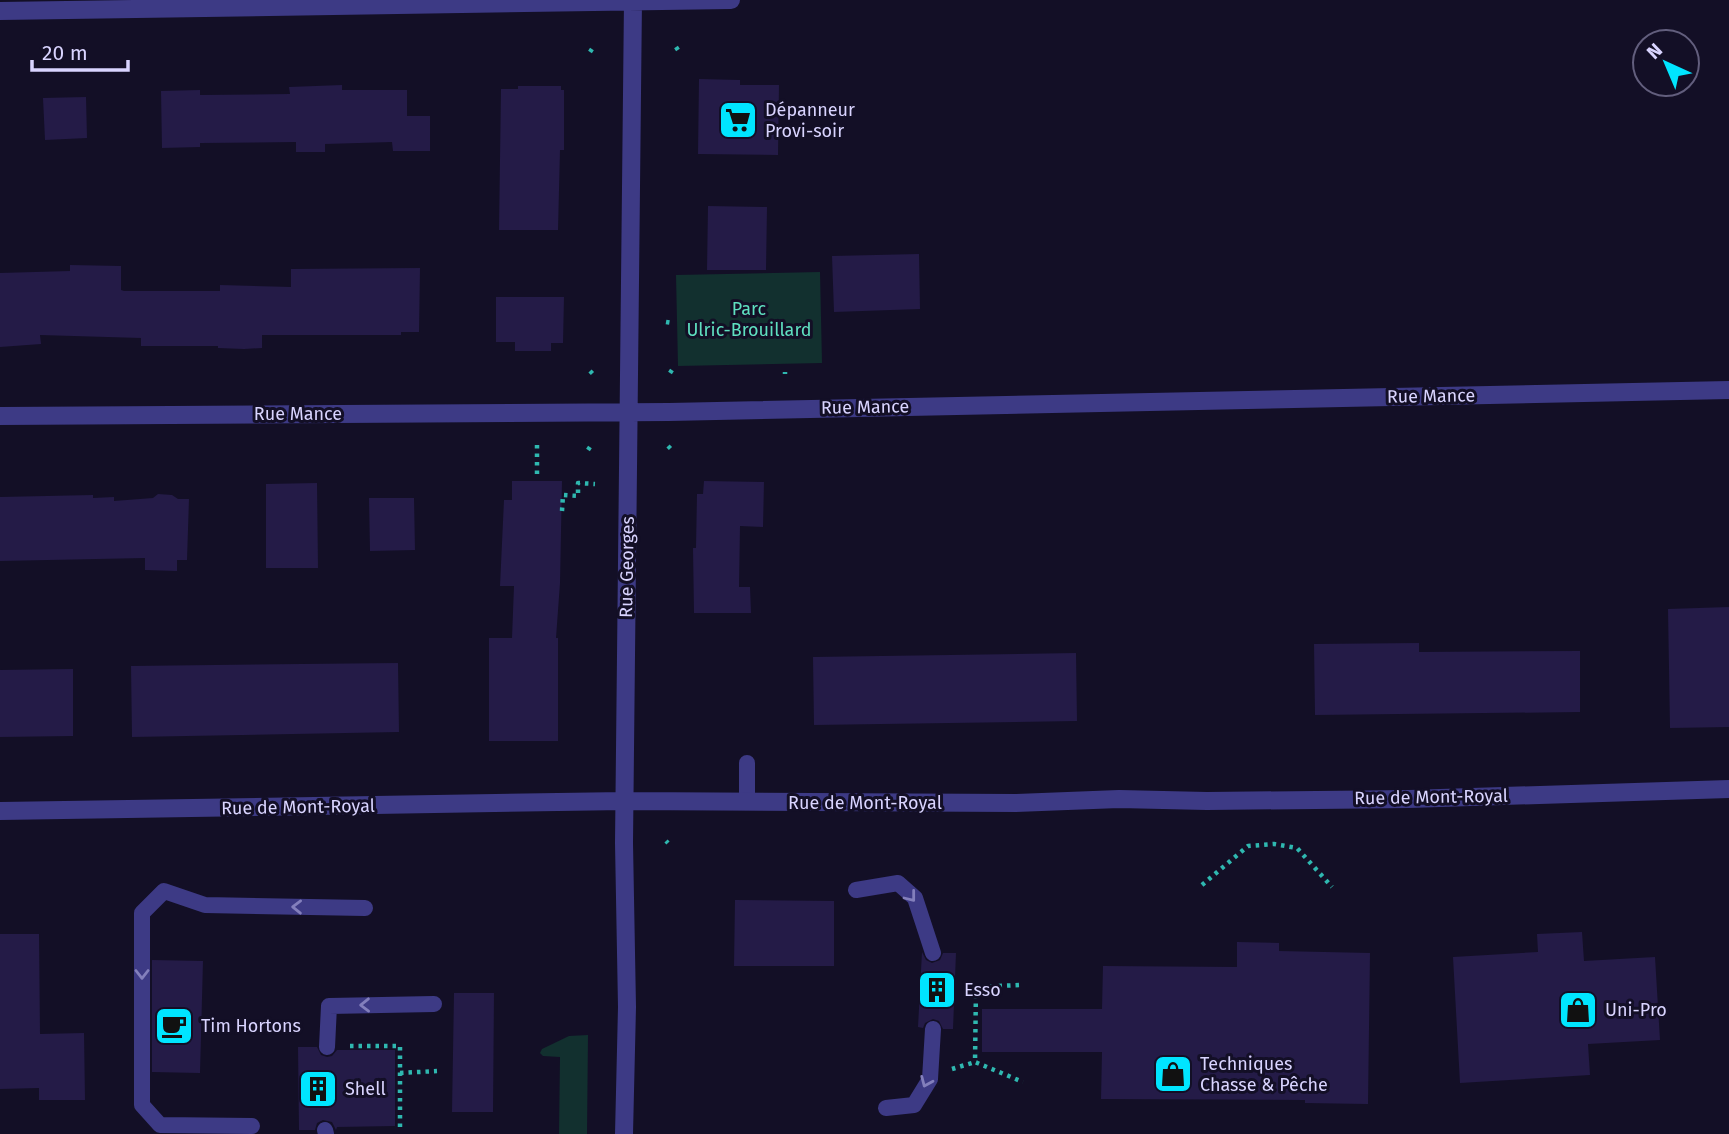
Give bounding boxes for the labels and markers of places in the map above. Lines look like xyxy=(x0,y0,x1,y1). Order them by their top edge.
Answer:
supermarket icon: Dépanneur Provi-soir xyxy=(717,99,759,141)
place label: Dépanneur Provi-soir xyxy=(765,99,855,142)
building icon: Esso xyxy=(916,969,958,1011)
place label: Esso xyxy=(964,979,1001,1001)
shop icon: Uni-Pro xyxy=(1557,989,1599,1031)
place label: Uni-Pro xyxy=(1605,999,1667,1021)
cafe icon: Tim Hortons xyxy=(153,1005,195,1047)
place label: Tim Hortons xyxy=(201,1015,301,1037)
shop icon: Techniques Chasse & Pêche xyxy=(1152,1053,1194,1095)
place label: Techniques Chasse & Pêche xyxy=(1200,1053,1328,1096)
building icon: Shell xyxy=(297,1068,339,1110)
place label: Shell xyxy=(345,1078,386,1100)

